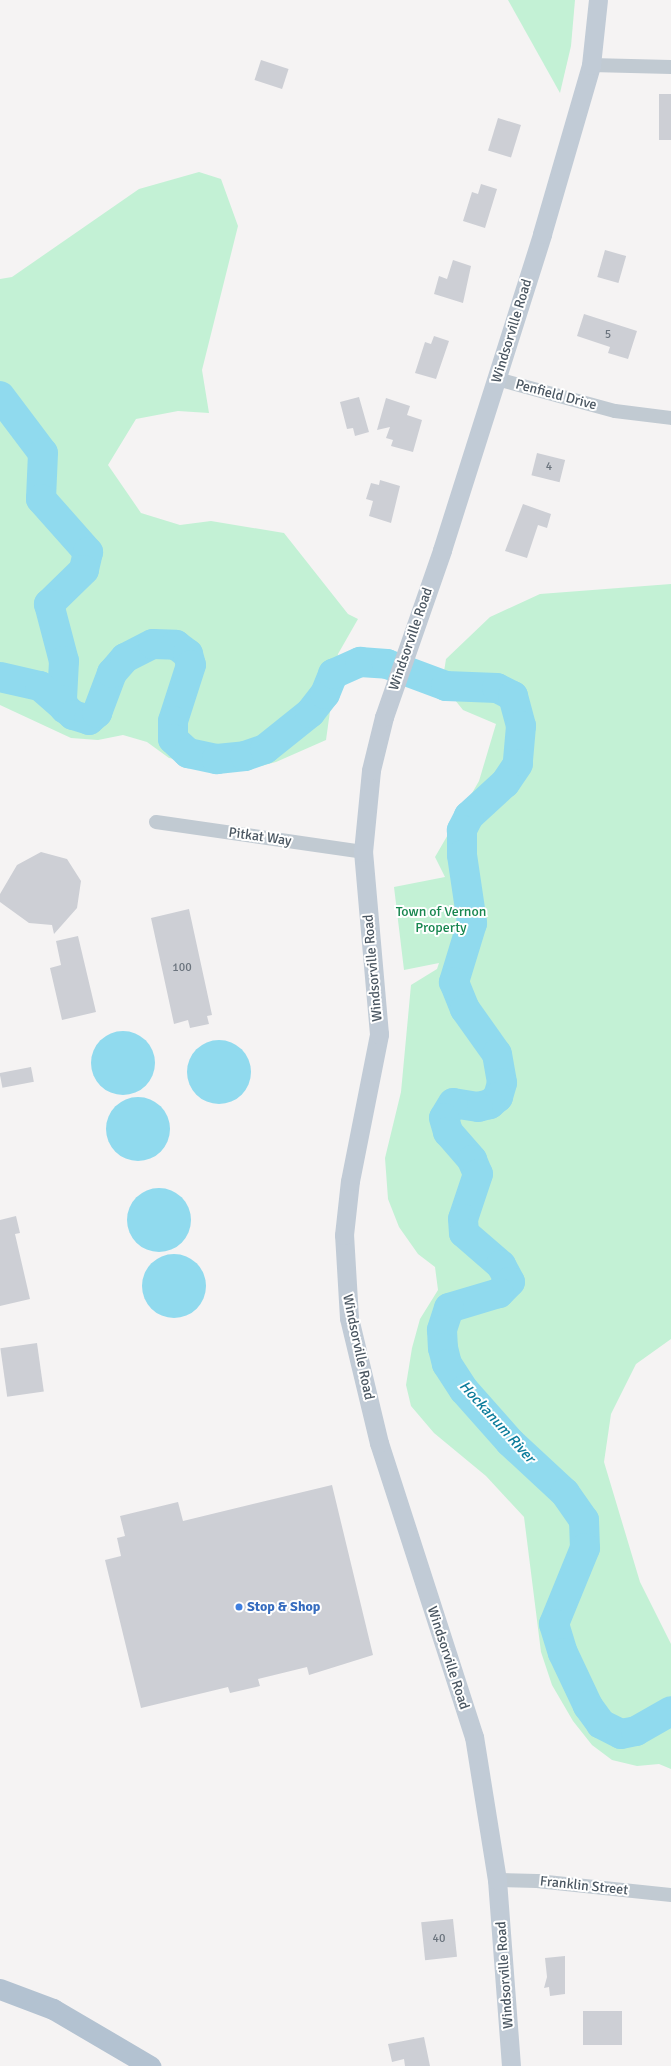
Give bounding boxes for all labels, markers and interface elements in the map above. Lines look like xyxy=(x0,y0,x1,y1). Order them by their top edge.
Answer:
street label: Windsorville Road xyxy=(488,277,536,385)
house number: 5 xyxy=(605,328,611,342)
street label: Penfield Drive xyxy=(514,376,598,414)
house number: 4 xyxy=(546,460,552,474)
street label: Windsorville Road xyxy=(386,585,436,693)
street label: Pitkat Way xyxy=(227,824,293,850)
park label: Town of Vernon Property xyxy=(396,904,486,936)
street label: Windsorville Road xyxy=(360,914,386,1022)
house number: 100 xyxy=(172,961,192,975)
street label: Windsorville Road xyxy=(339,1293,377,1401)
water label: Hockanum River xyxy=(455,1377,539,1467)
place label: Stop & Shop xyxy=(247,1599,320,1615)
marker: Stop & Shop xyxy=(234,1602,244,1612)
street label: Windsorville Road xyxy=(423,1604,473,1712)
street label: Franklin Street xyxy=(539,1873,629,1899)
street label: Windsorville Road xyxy=(493,1921,517,2029)
house number: 40 xyxy=(433,1932,445,1946)

